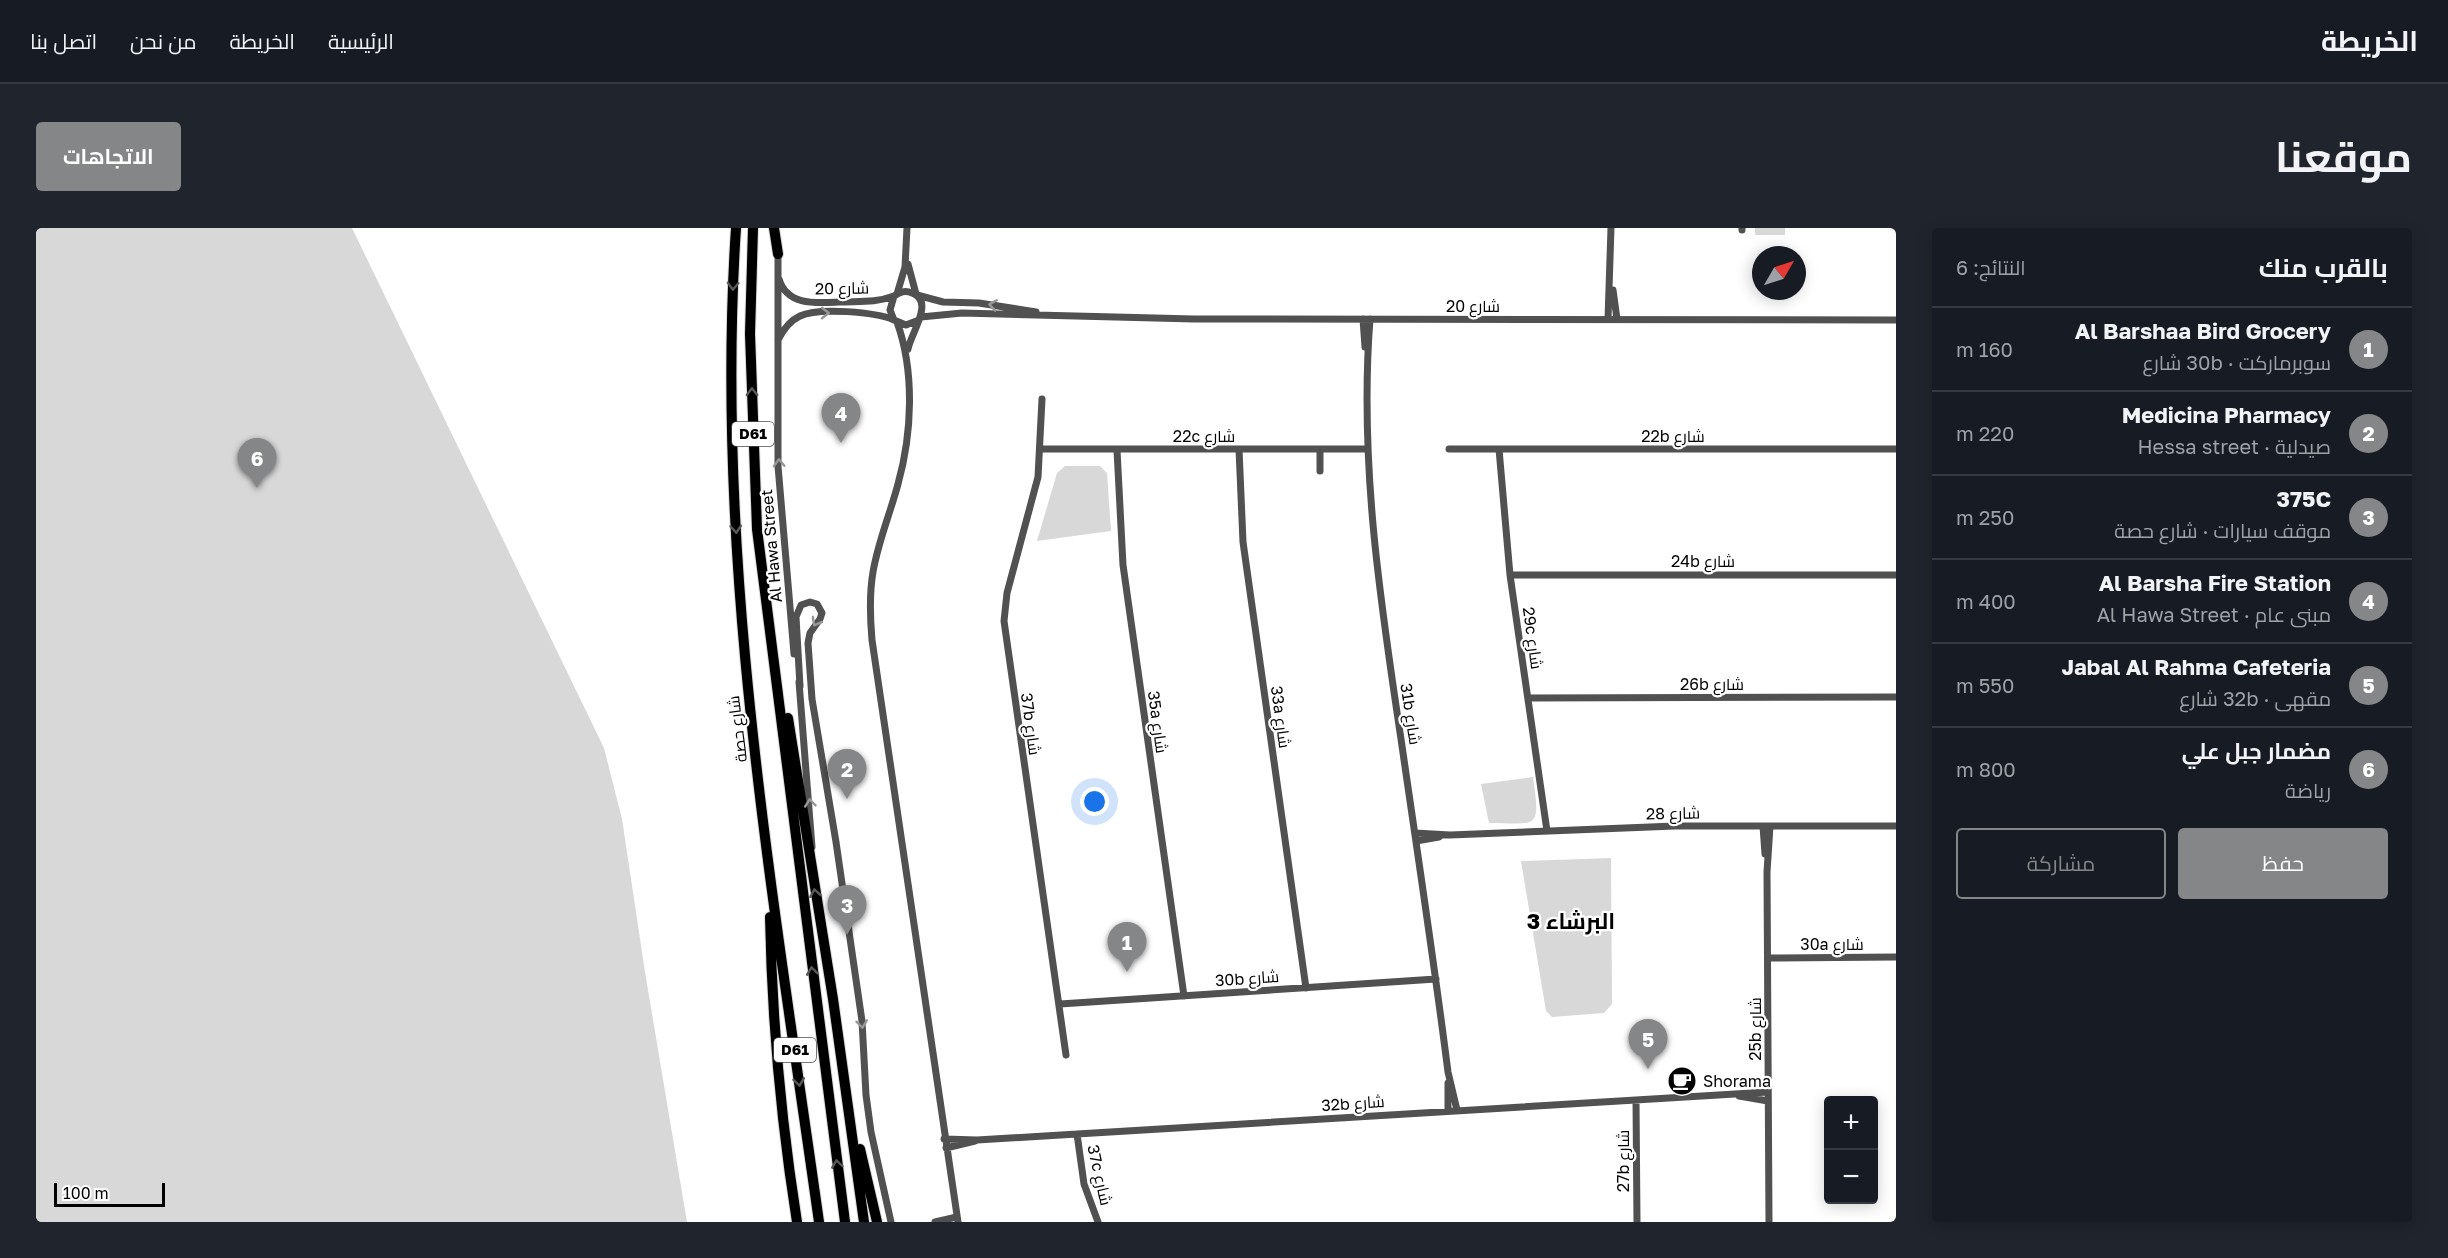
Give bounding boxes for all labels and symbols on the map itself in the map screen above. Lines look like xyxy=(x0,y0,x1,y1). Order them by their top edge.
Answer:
north arrow xyxy=(1752,246,1806,300)
street label: شارع 20 xyxy=(815,278,869,300)
one-way arrow xyxy=(727,282,740,291)
street label: شارع 20 xyxy=(1446,296,1500,318)
one-way arrow xyxy=(988,299,997,311)
one-way arrow xyxy=(820,307,829,319)
one-way arrow xyxy=(746,388,759,397)
pin: 4 xyxy=(822,394,860,443)
road number: D61 xyxy=(732,422,774,446)
street label: 22c شارع xyxy=(1173,426,1235,448)
street label: 22b شارع xyxy=(1641,426,1705,448)
pin: 6 xyxy=(238,438,276,488)
one-way arrow xyxy=(772,458,785,467)
street label: Al Hawa Street xyxy=(756,489,786,603)
one-way arrow xyxy=(729,524,742,533)
street label: 24b شارع xyxy=(1671,551,1735,573)
street label: 29c شارع xyxy=(1517,606,1547,671)
one-way arrow xyxy=(812,616,823,626)
street label: 26b شارع xyxy=(1680,674,1744,696)
street label: 31b شارع xyxy=(1394,682,1426,746)
street label: 33a شارع xyxy=(1265,685,1295,750)
street label: 35a شارع xyxy=(1142,690,1172,755)
street label: 37b شارع xyxy=(1015,692,1045,757)
street label: شارع حصة xyxy=(723,694,753,763)
pin: 2 xyxy=(828,750,866,799)
your location xyxy=(1080,787,1109,816)
one-way arrow xyxy=(804,799,817,808)
street label: شارع 28 xyxy=(1646,803,1700,825)
pin: 3 xyxy=(828,886,866,935)
one-way arrow xyxy=(809,889,822,899)
district label: البرشاء 3 xyxy=(1527,907,1615,935)
pin: 1 xyxy=(1108,922,1146,972)
street label: 30a شارع xyxy=(1800,934,1864,956)
one-way arrow xyxy=(806,966,819,975)
street label: 30b شارع xyxy=(1214,966,1280,992)
street label: 25b شارع xyxy=(1745,997,1767,1061)
one-way arrow xyxy=(855,1020,868,1029)
pin: 5 xyxy=(1628,1020,1668,1069)
road number: D61 xyxy=(774,1038,816,1062)
cafe icon: Shorama xyxy=(1666,1065,1698,1097)
place label: Shorama xyxy=(1703,1071,1771,1091)
one-way arrow xyxy=(793,1077,805,1086)
street label: 32b شارع xyxy=(1321,1091,1386,1117)
street label: 27b شارع xyxy=(1613,1130,1635,1192)
street label: 37c شارع xyxy=(1081,1143,1117,1208)
one-way arrow xyxy=(831,1159,843,1169)
scale bar xyxy=(54,1180,165,1208)

